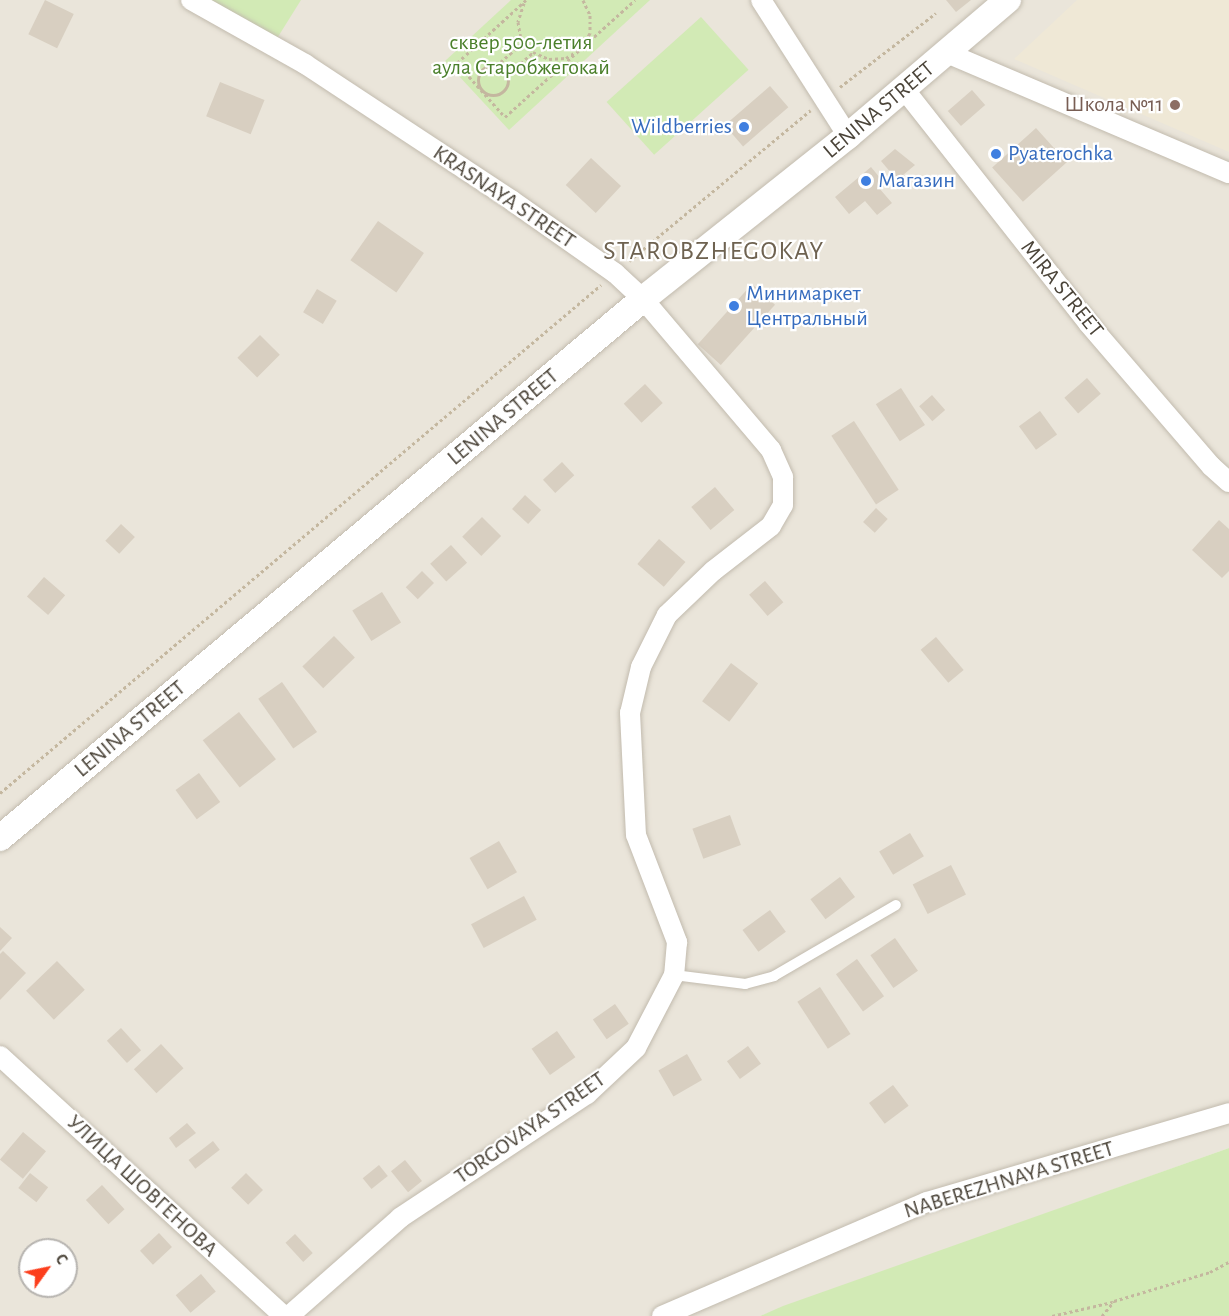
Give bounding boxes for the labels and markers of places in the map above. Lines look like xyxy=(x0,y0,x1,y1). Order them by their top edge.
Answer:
place label: Школа №11 xyxy=(1064,92,1163,118)
marker: Школа №11 xyxy=(1168,98,1182,112)
place label: Wildberries xyxy=(631,114,732,140)
marker: Wildberries xyxy=(737,120,751,134)
place label: Pyaterochka xyxy=(1008,141,1113,167)
marker: Pyaterochka xyxy=(989,147,1003,161)
place label: Магазин xyxy=(878,168,955,194)
marker: Магазин xyxy=(859,174,873,188)
place label: Минимаркет Центральный xyxy=(746,280,868,332)
marker: Минимаркет Центральный xyxy=(727,299,741,313)

